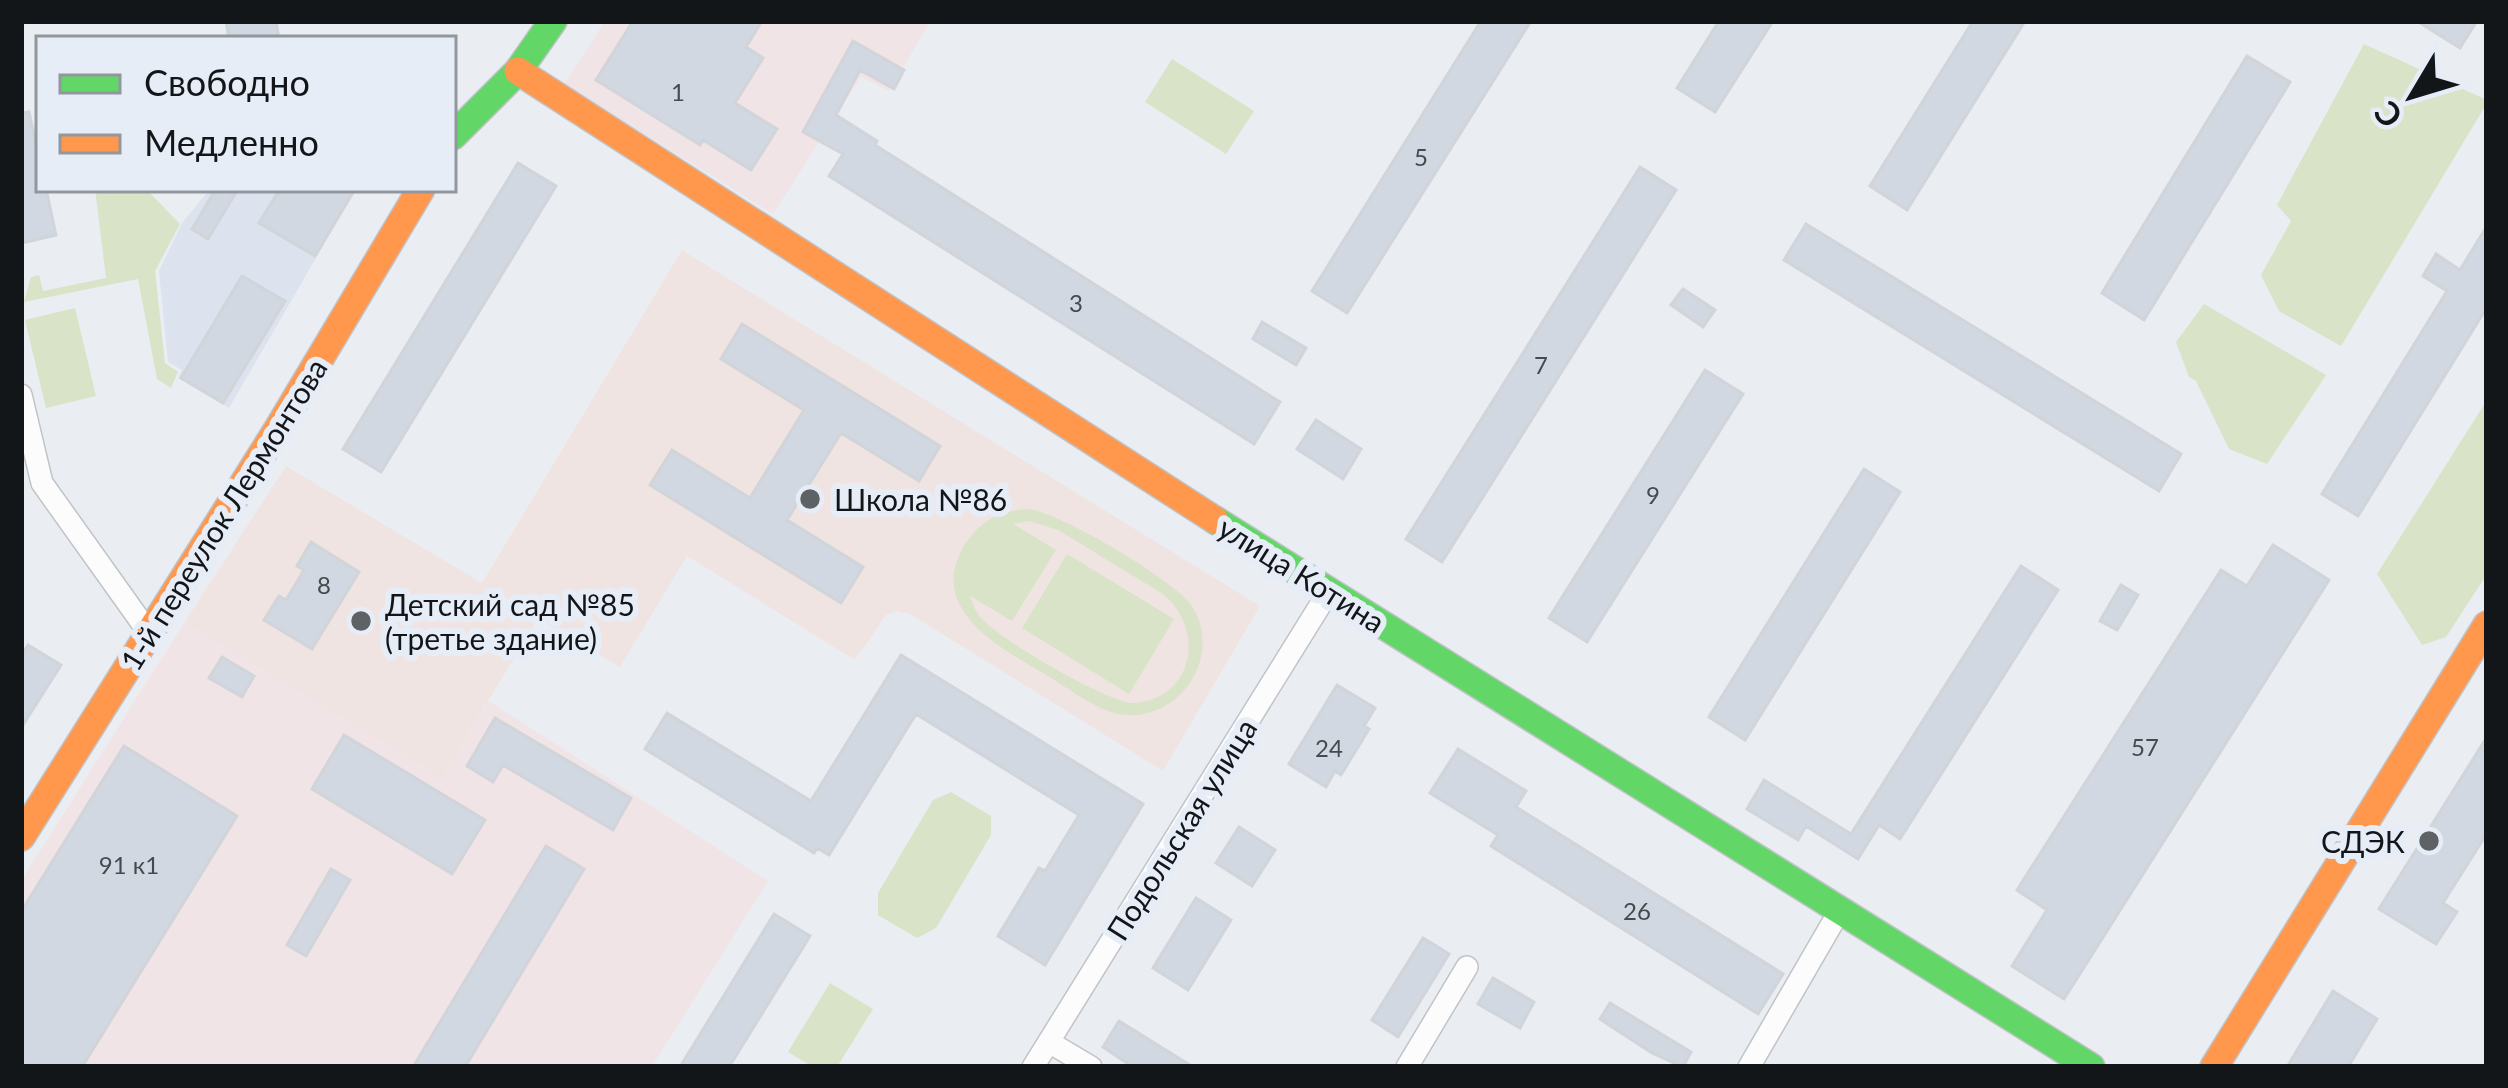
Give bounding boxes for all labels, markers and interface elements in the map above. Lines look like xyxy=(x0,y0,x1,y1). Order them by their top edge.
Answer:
legend xyxy=(36,36,456,192)
north arrow xyxy=(2352,36,2472,156)
text: Свободно xyxy=(144,60,310,104)
house number: 1 xyxy=(671,77,685,106)
text: С xyxy=(2365,94,2410,136)
text: Медленно xyxy=(144,120,319,164)
house number: 5 xyxy=(1414,142,1428,171)
house number: 3 xyxy=(1069,288,1083,317)
house number: 7 xyxy=(1534,350,1548,379)
street label: 1-й переулок Лермонтова xyxy=(112,352,334,676)
house number: 9 xyxy=(1646,480,1660,509)
place label: Школа №86 xyxy=(834,481,1007,517)
marker: Школа №86 xyxy=(797,486,823,512)
street label: улица Котина xyxy=(1212,509,1392,639)
house number: 8 xyxy=(317,570,331,599)
place label: Детский сад №85 (третье здание) xyxy=(385,586,635,656)
marker: Детский сад №85 (третье здание) xyxy=(348,608,374,634)
street label: Подольская улица xyxy=(1098,712,1264,946)
house number: 57 xyxy=(2131,732,2159,761)
house number: 24 xyxy=(1315,733,1343,762)
place label: СДЭК xyxy=(2321,823,2405,859)
marker: СДЭК xyxy=(2416,828,2442,854)
house number: 91 к1 xyxy=(99,850,159,879)
house number: 26 xyxy=(1623,896,1651,925)

